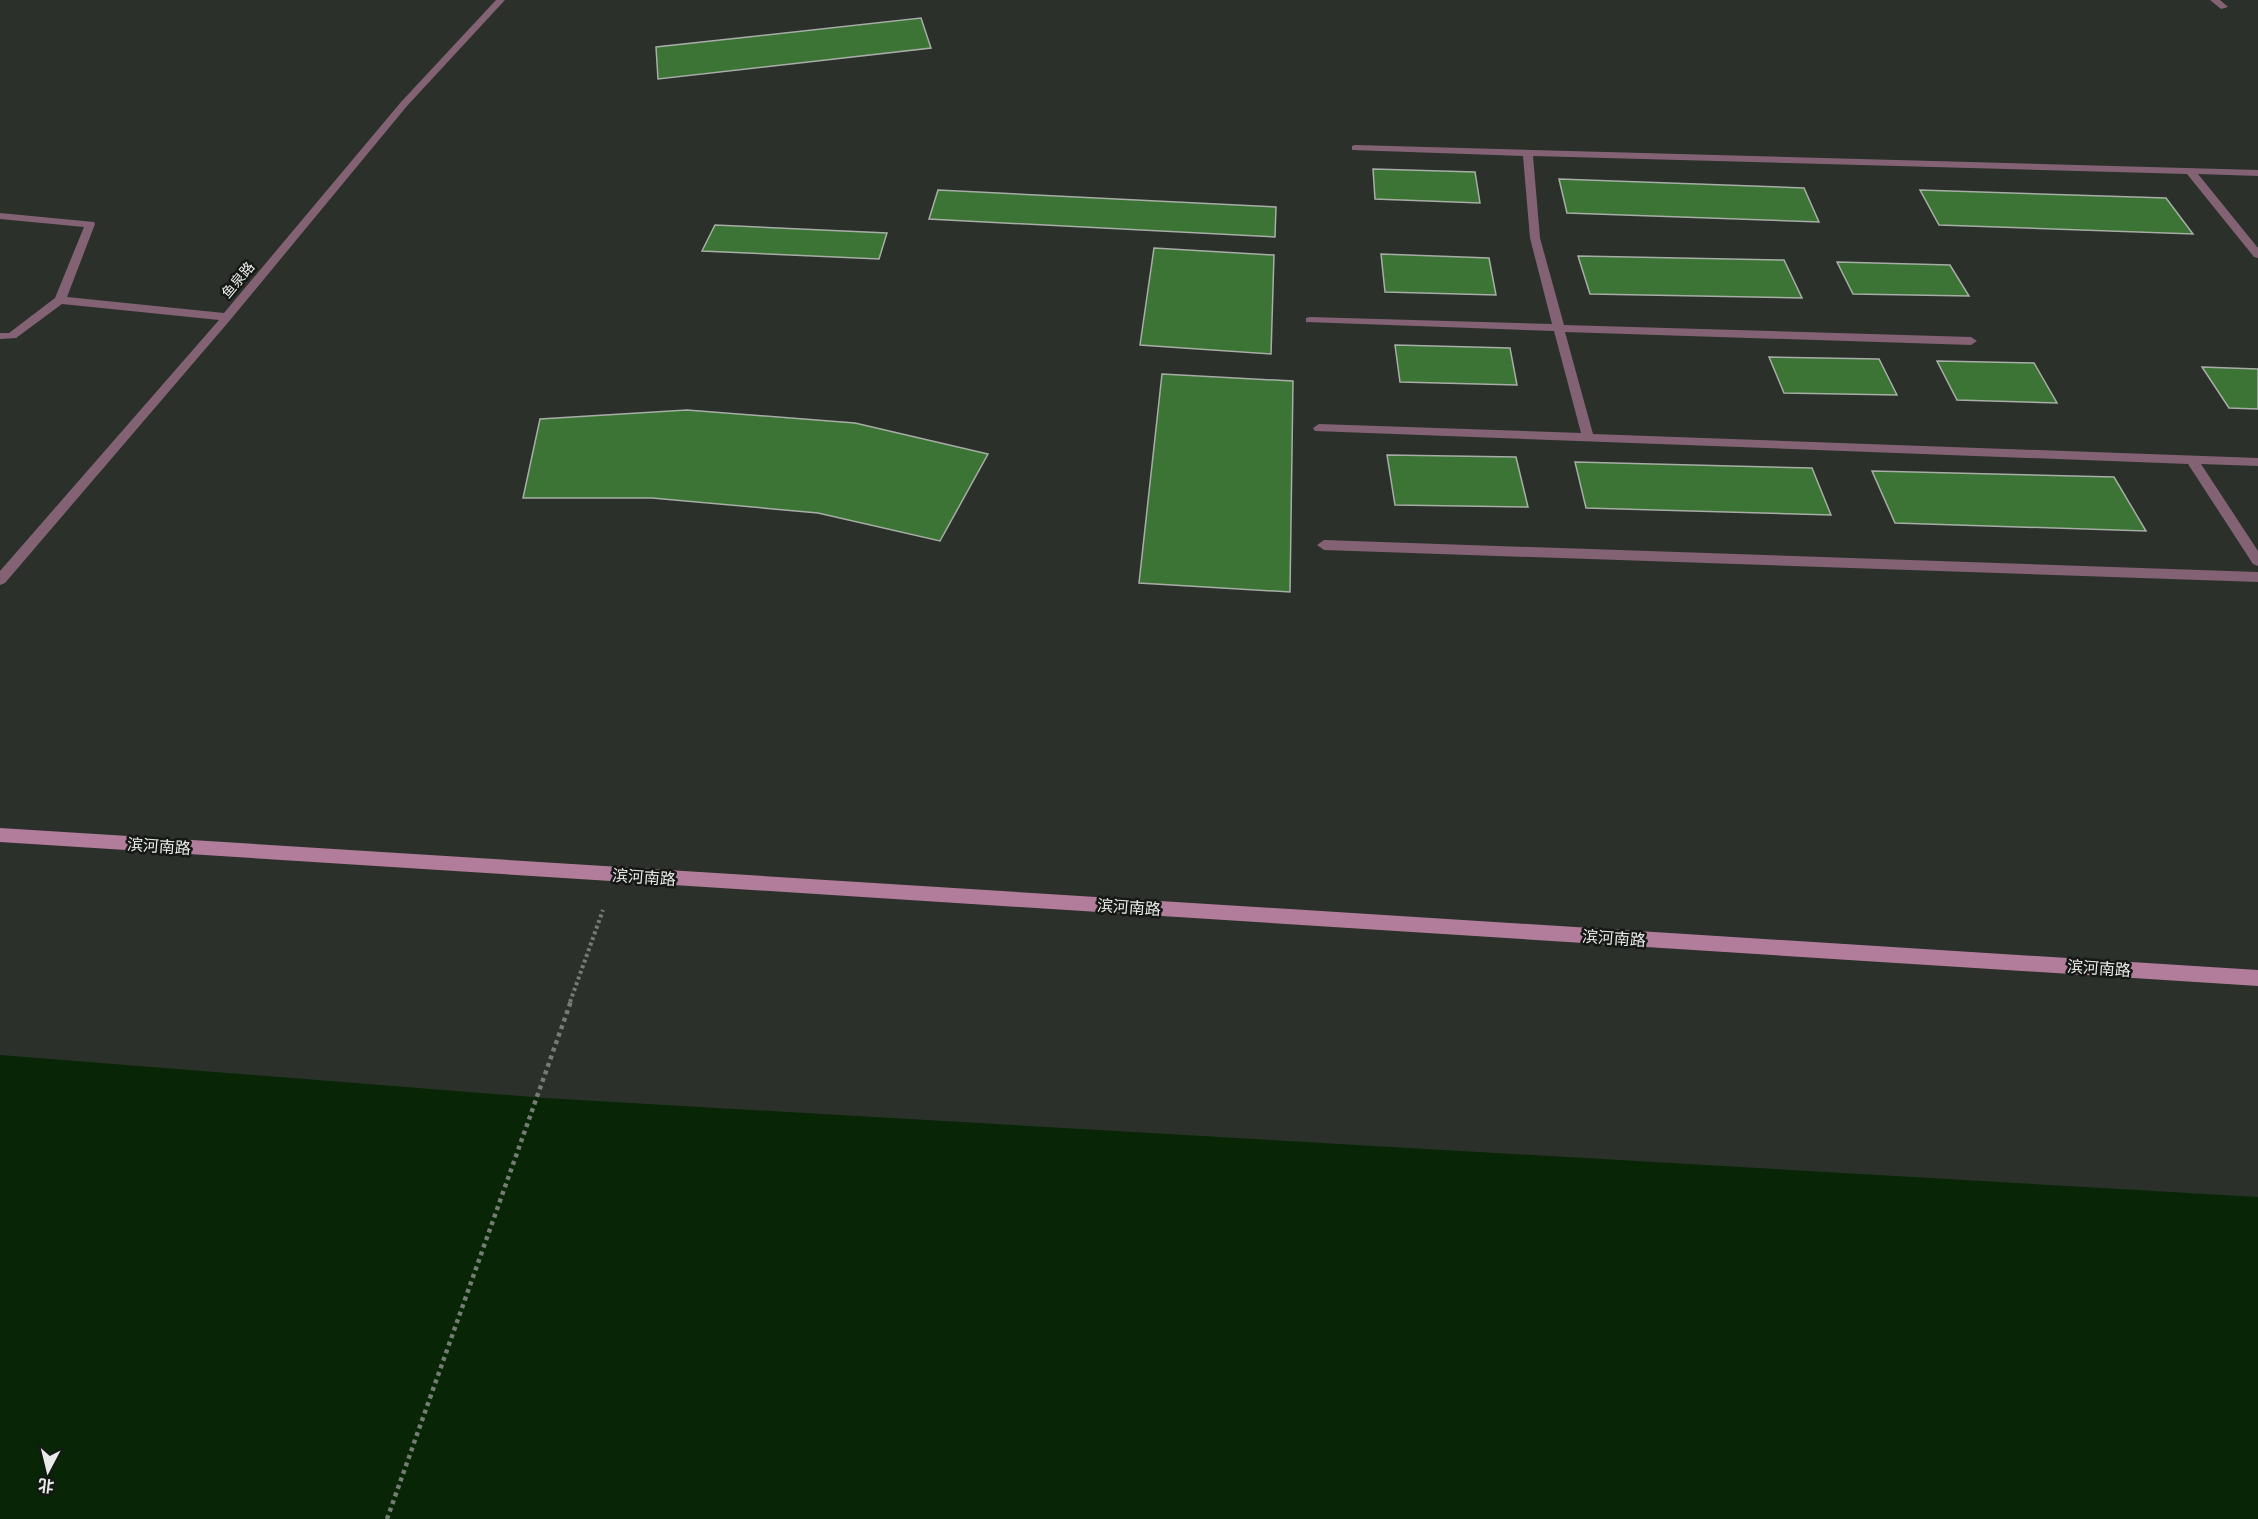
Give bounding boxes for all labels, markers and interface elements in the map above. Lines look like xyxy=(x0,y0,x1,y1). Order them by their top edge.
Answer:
street label: 鱼泉路 xyxy=(218,258,258,302)
street label: 滨河南路 xyxy=(126,834,192,858)
street label: 滨河南路 xyxy=(611,865,677,889)
street label: 滨河南路 xyxy=(1096,895,1162,919)
street label: 滨河南路 xyxy=(1581,926,1647,950)
street label: 滨河南路 xyxy=(2066,956,2132,980)
north arrow xyxy=(18,1441,78,1501)
text: 北 xyxy=(37,1475,55,1497)

